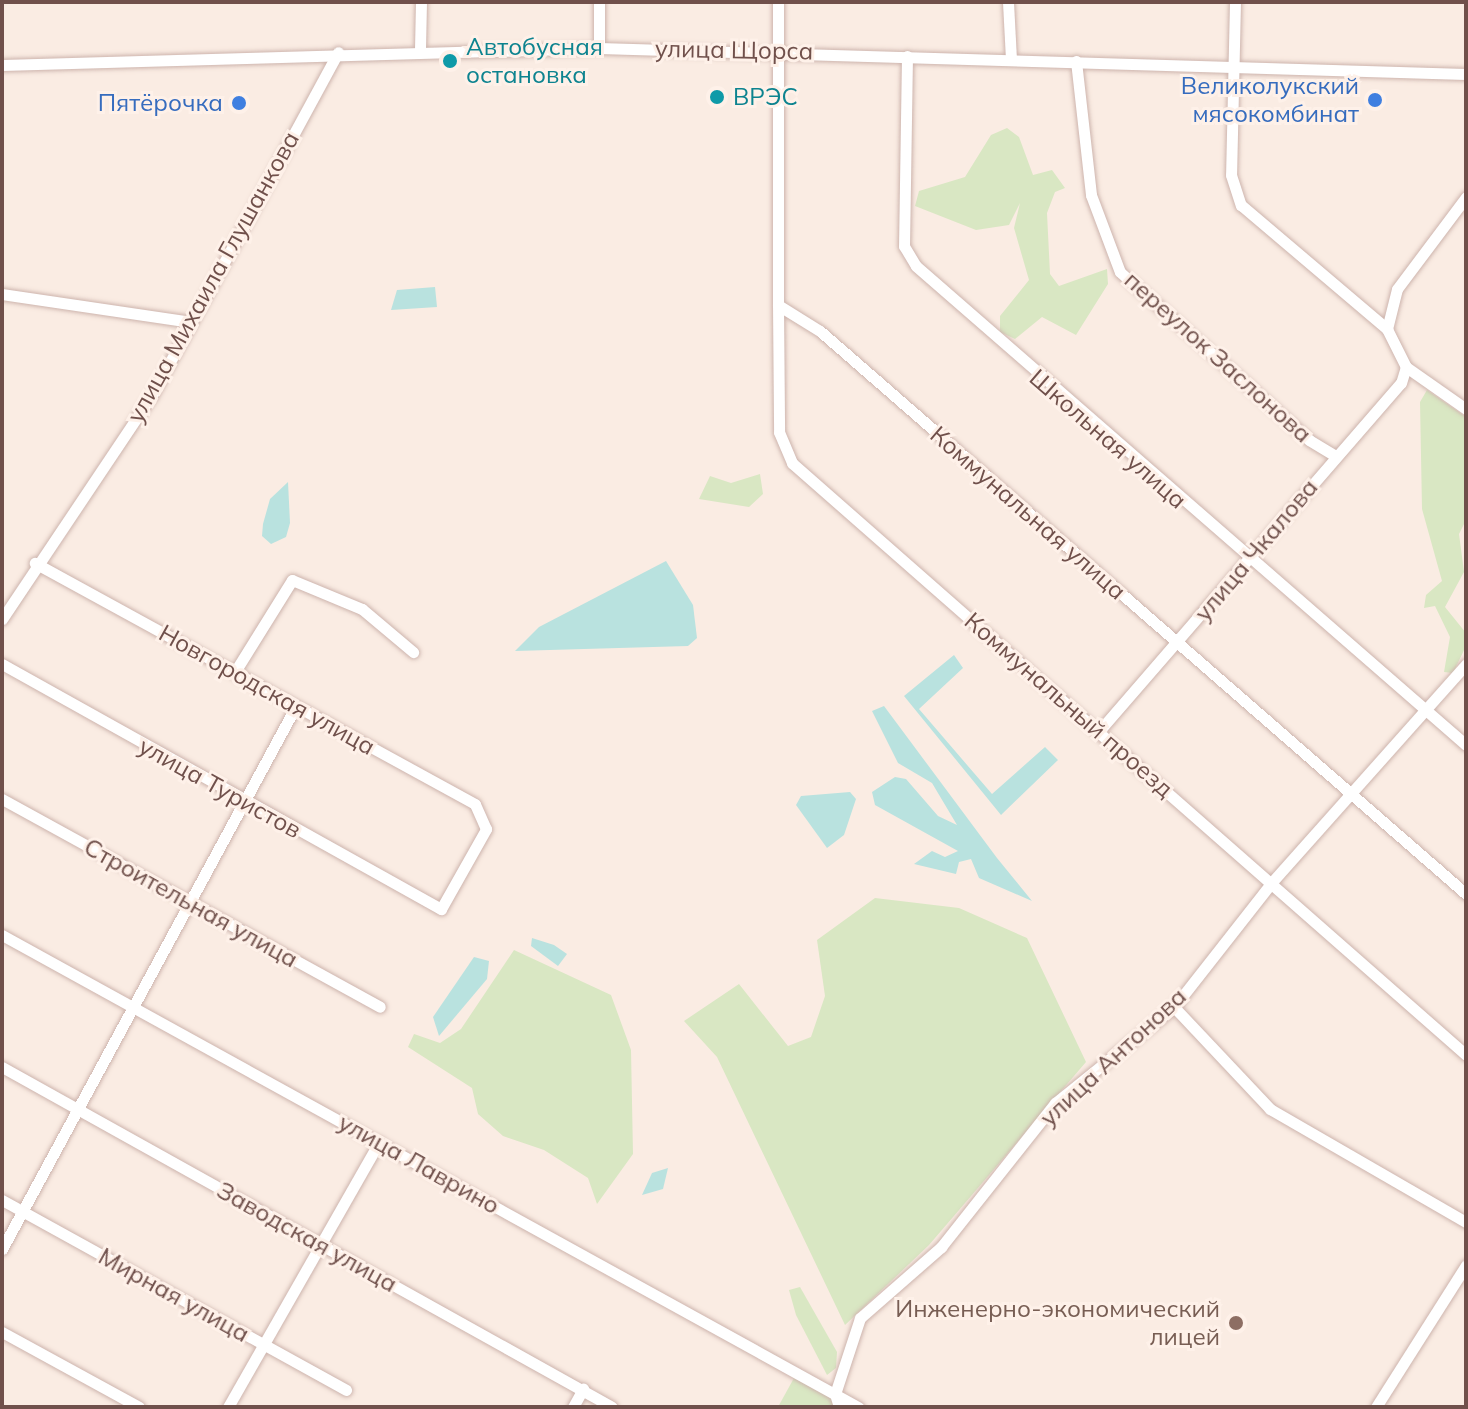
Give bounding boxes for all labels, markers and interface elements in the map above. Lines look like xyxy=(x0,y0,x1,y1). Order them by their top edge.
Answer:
place label: Автобусная остановка xyxy=(466,33,603,89)
street label: улица Щорса xyxy=(655,34,813,66)
marker: Автобусная остановка xyxy=(441,52,459,70)
place label: Великолукский мясокомбинат xyxy=(1181,72,1359,128)
place label: ВРЭС xyxy=(733,83,798,111)
marker: ВРЭС xyxy=(708,88,726,106)
place label: Пятёрочка xyxy=(98,89,223,117)
marker: Великолукский мясокомбинат xyxy=(1366,91,1384,109)
marker: Пятёрочка xyxy=(230,94,248,112)
street label: улица Михаила Глушанкова xyxy=(121,126,305,428)
street label: переулок Заслонова xyxy=(1119,265,1317,449)
street label: Школьная улица xyxy=(1024,363,1192,515)
street label: Коммунальная улица xyxy=(924,420,1132,606)
street label: улица Чкалова xyxy=(1188,473,1324,627)
street label: Коммунальный проезд xyxy=(959,607,1179,803)
street label: Новгородская улица xyxy=(154,619,380,761)
street label: улица Туристов xyxy=(134,731,306,845)
street label: Строительная улица xyxy=(79,832,303,974)
street label: улица Антонова xyxy=(1034,982,1192,1132)
street label: улица Лаврино xyxy=(333,1108,505,1220)
street label: Заводская улица xyxy=(212,1176,402,1298)
street label: Мирная улица xyxy=(94,1242,254,1348)
place label: Инженерно-экономический лицей xyxy=(895,1295,1220,1351)
marker: Инженерно-экономический лицей xyxy=(1227,1314,1245,1332)

